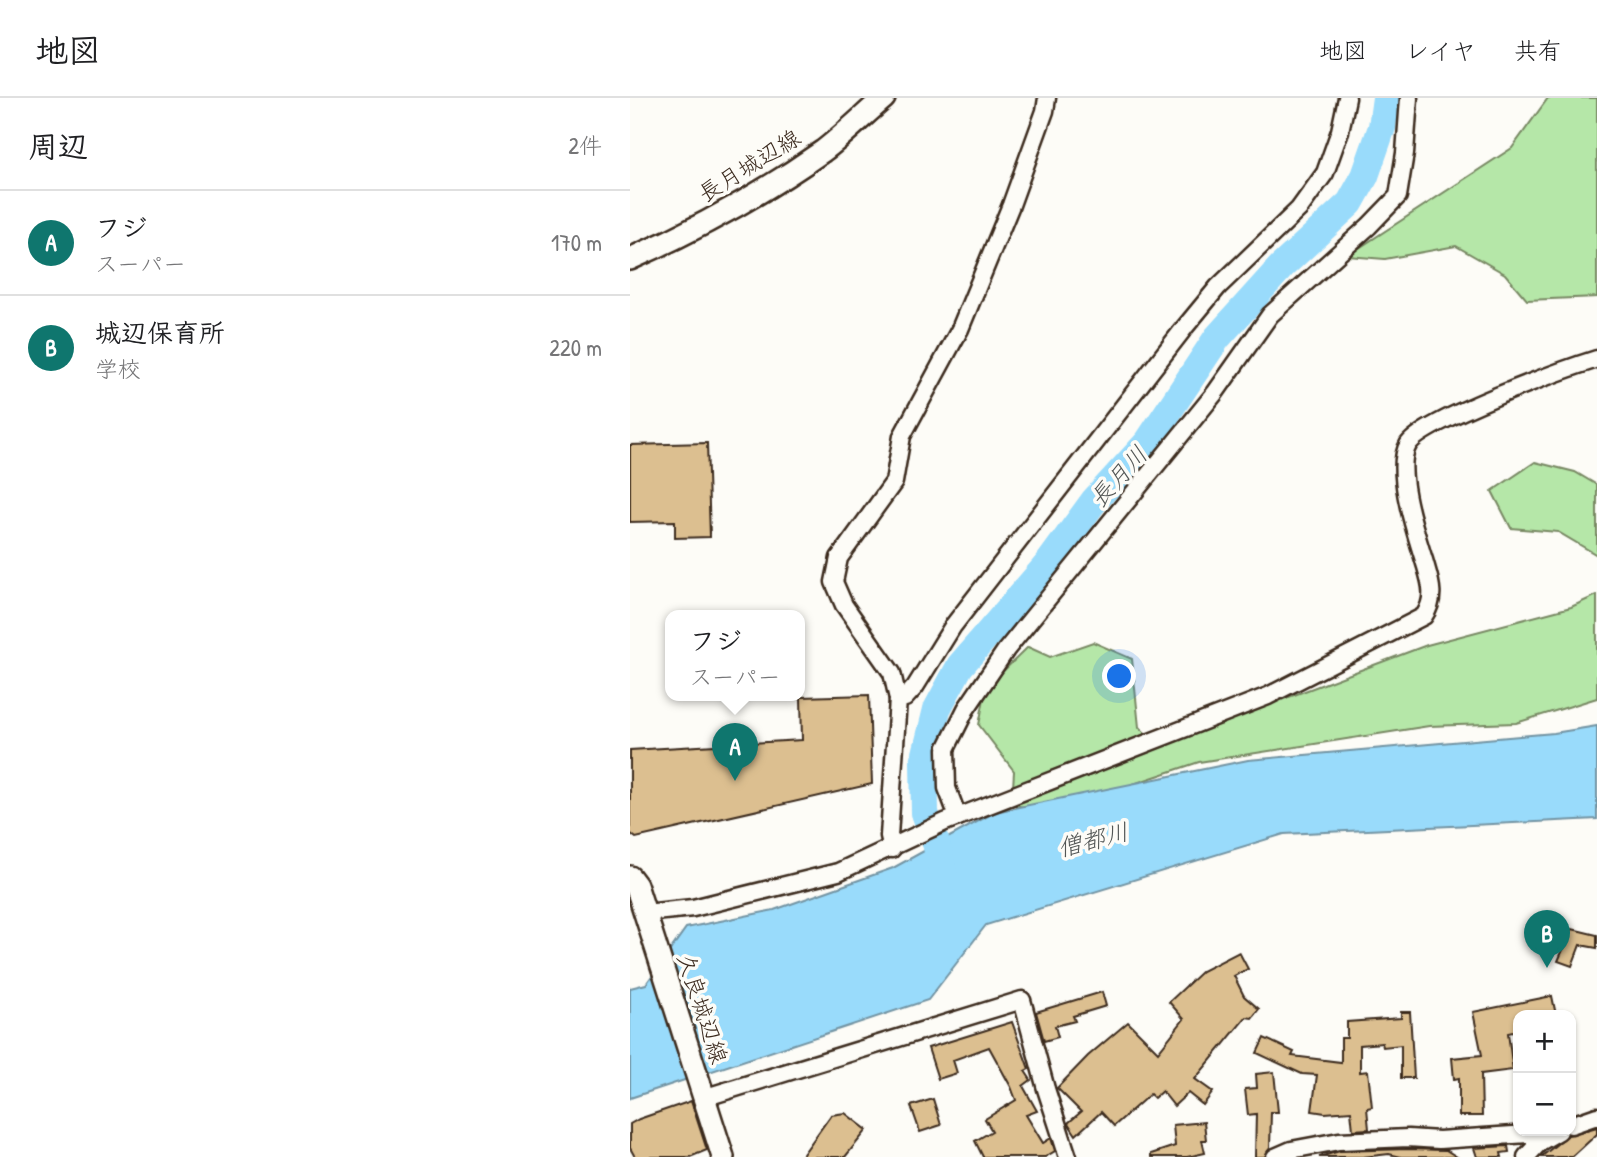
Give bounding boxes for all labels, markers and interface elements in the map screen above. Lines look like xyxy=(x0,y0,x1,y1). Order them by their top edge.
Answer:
text: 地図 xyxy=(35,28,101,72)
text: 地図 xyxy=(1319,34,1367,66)
text: レイヤ xyxy=(1405,34,1476,66)
text: 共有 xyxy=(1514,34,1562,66)
street label: 長月城辺線 xyxy=(692,121,806,209)
text: 周辺 xyxy=(28,126,88,166)
text: 2件 xyxy=(568,130,602,161)
text: フジ xyxy=(95,210,147,245)
text: A xyxy=(45,227,57,258)
text: 170 m xyxy=(551,227,602,258)
text: スーパー xyxy=(95,248,186,279)
text: 城辺保育所 xyxy=(95,315,225,350)
text: B xyxy=(45,332,57,363)
text: 220 m xyxy=(549,332,602,363)
text: 学校 xyxy=(95,353,141,384)
water label: 長月川 xyxy=(1082,439,1154,513)
popup xyxy=(665,610,805,701)
text: フジ xyxy=(689,623,741,658)
your location xyxy=(1102,659,1136,693)
text: スーパー xyxy=(689,661,781,692)
pin: A xyxy=(712,723,758,781)
water label: 僧都川 xyxy=(1054,815,1132,863)
pin: B xyxy=(1524,910,1570,968)
street label: 久良城辺線 xyxy=(670,949,736,1067)
map controls xyxy=(1513,1010,1576,1136)
button: + xyxy=(1513,1010,1576,1073)
button: − xyxy=(1513,1073,1576,1136)

